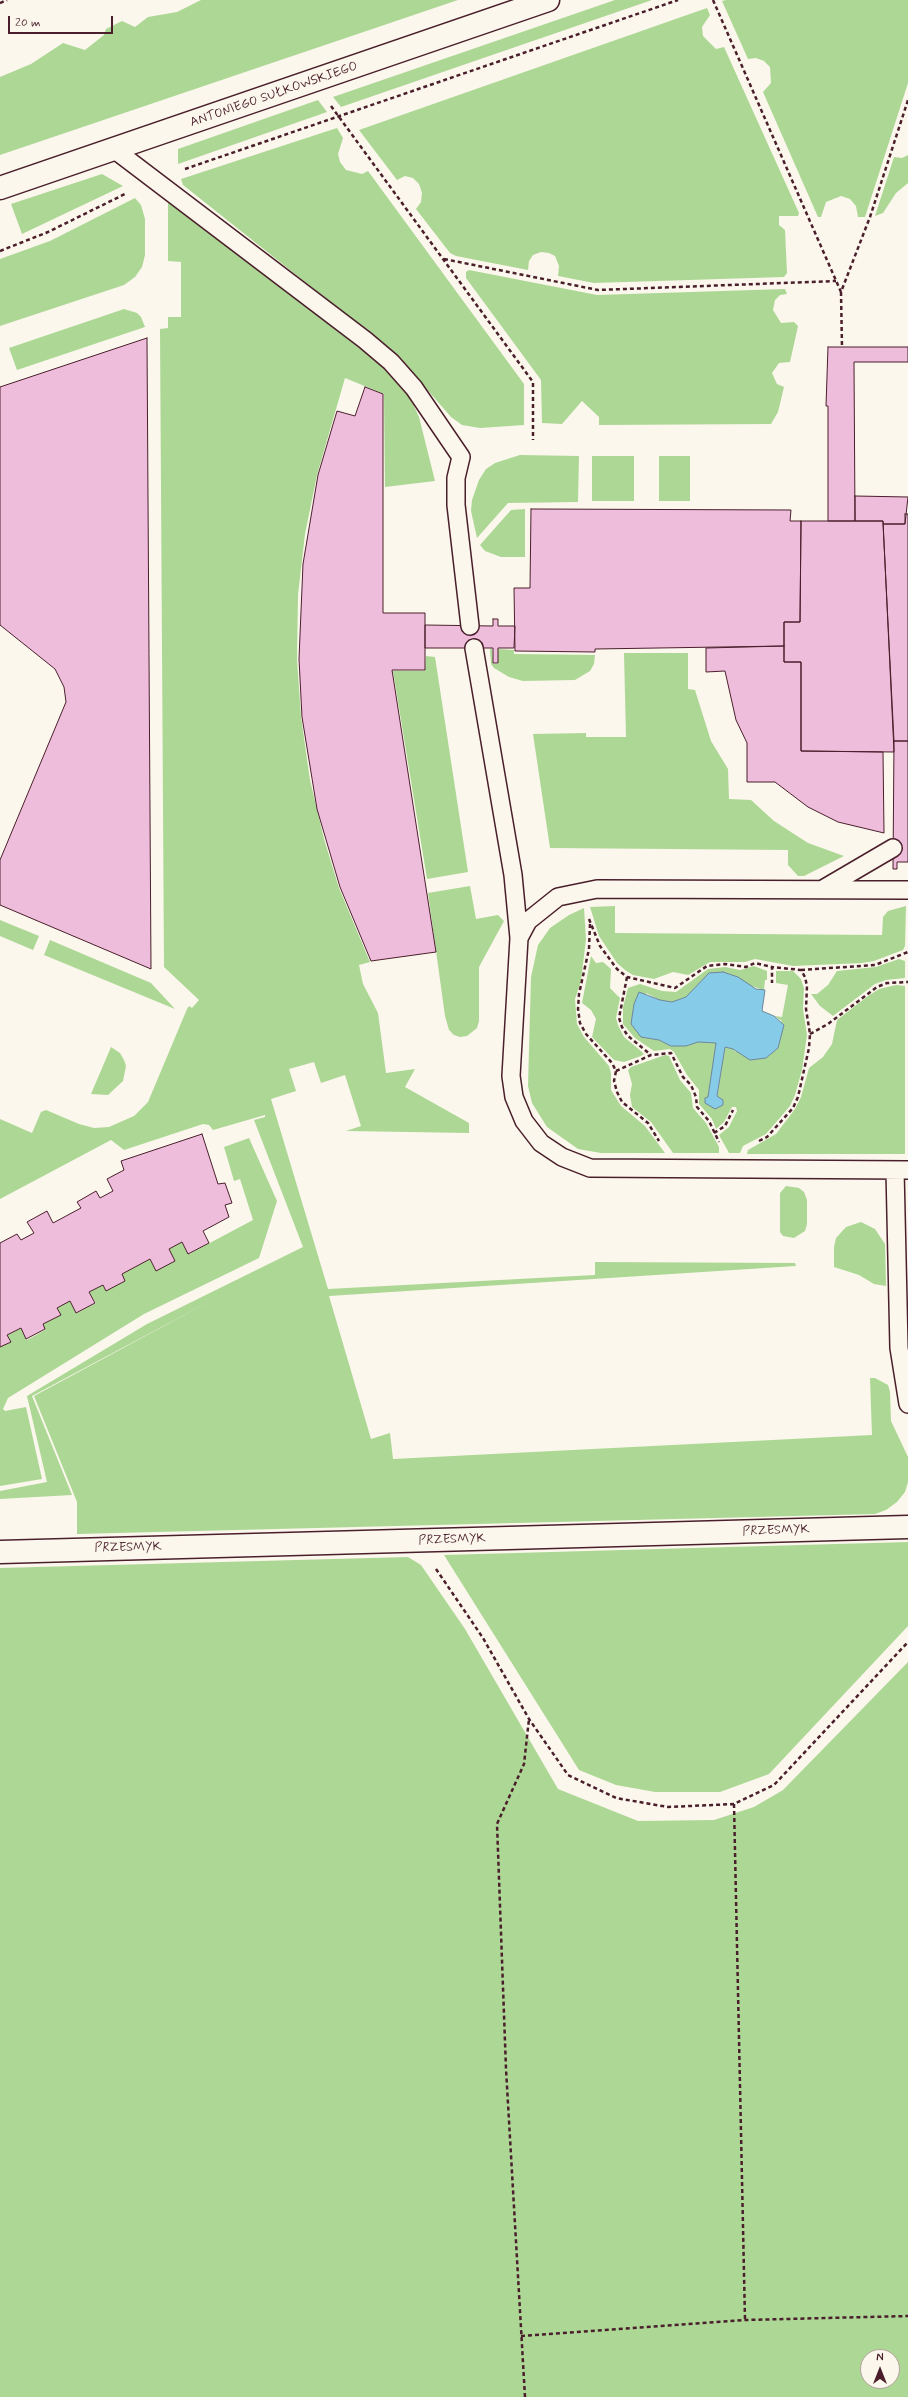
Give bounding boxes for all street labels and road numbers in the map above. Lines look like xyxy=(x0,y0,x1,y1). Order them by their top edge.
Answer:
street label: ANTONIEGO SUŁKOWSKIEGO xyxy=(188,59,360,131)
street label: PRZESMYK xyxy=(742,1522,810,1540)
street label: PRZESMYK xyxy=(418,1531,486,1549)
street label: PRZESMYK xyxy=(94,1540,162,1556)

